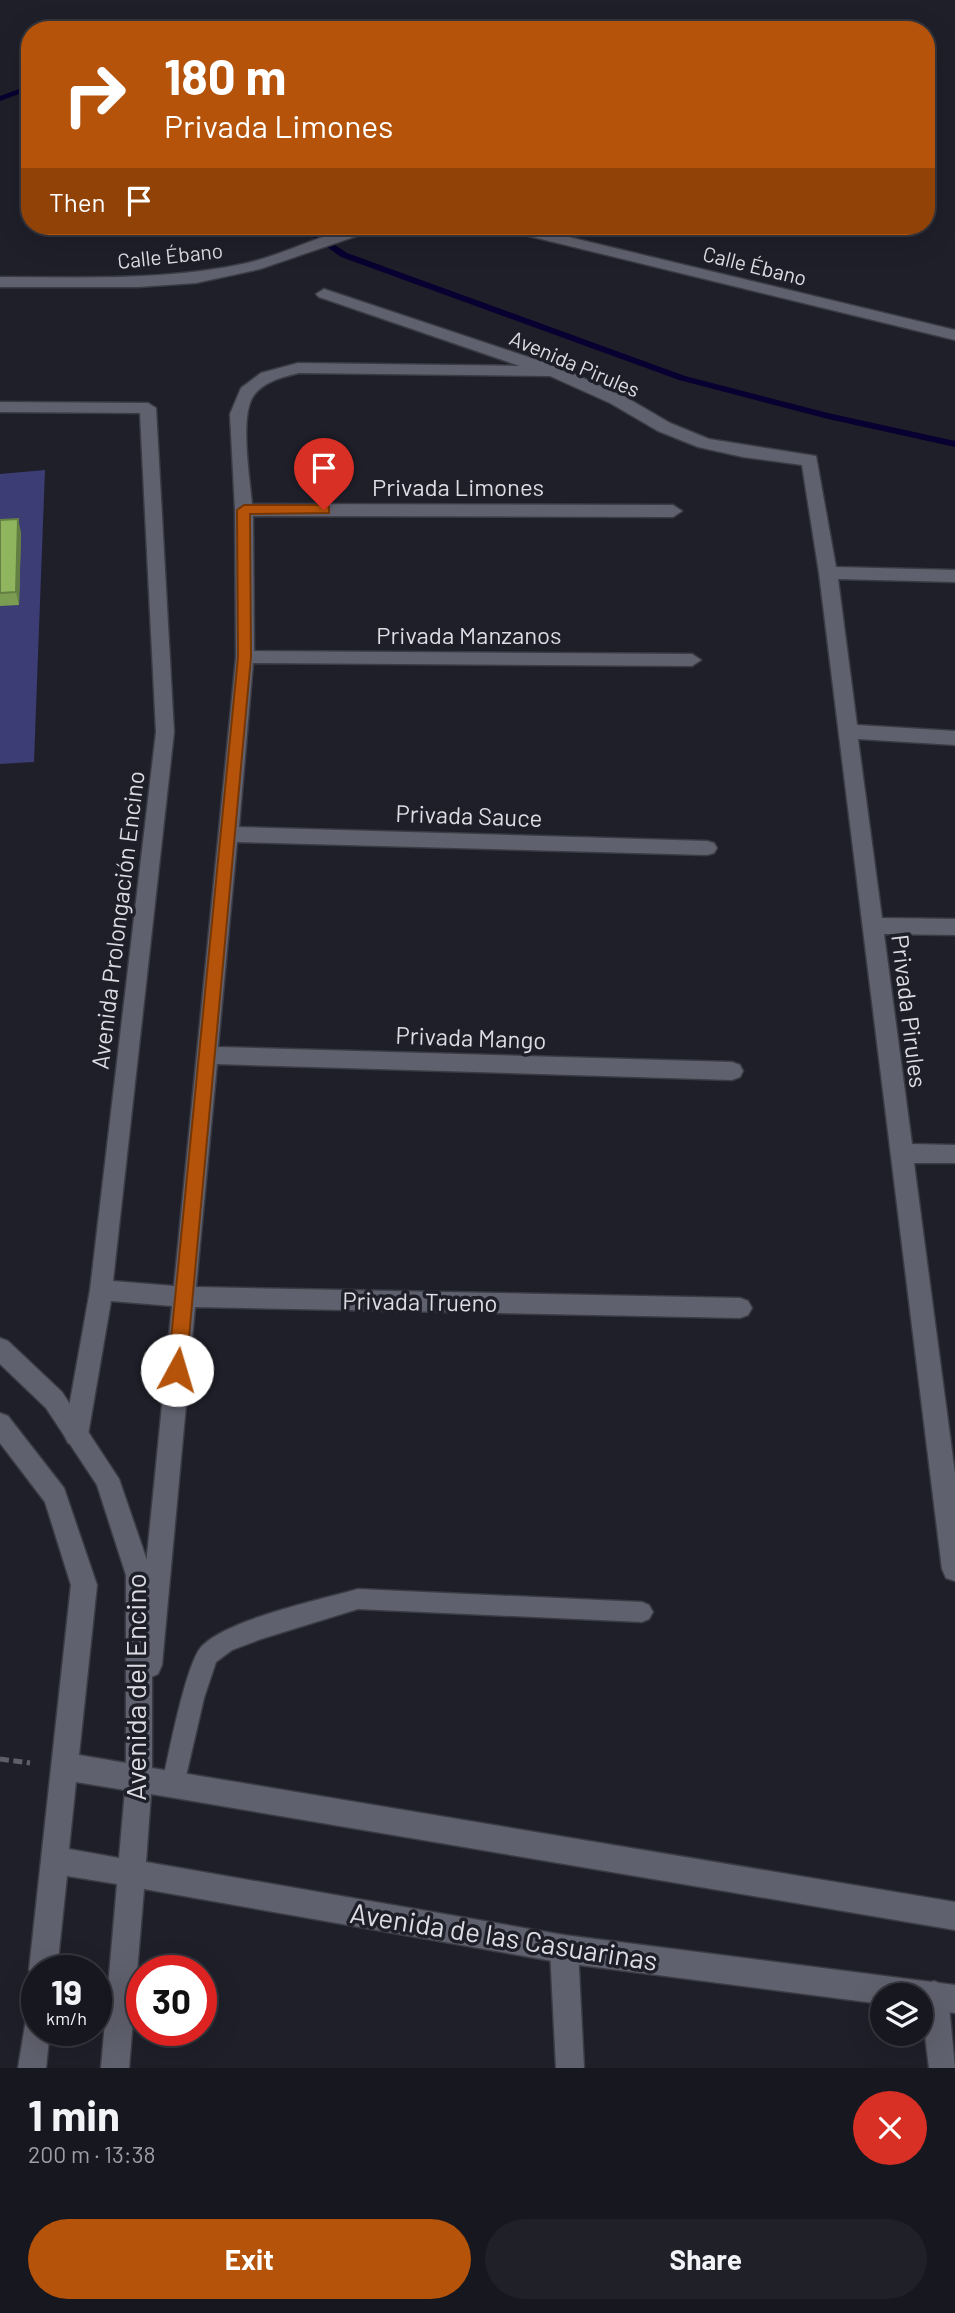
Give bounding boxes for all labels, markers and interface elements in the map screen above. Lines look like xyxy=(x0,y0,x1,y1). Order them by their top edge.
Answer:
text: 180 m xyxy=(164,46,287,105)
icon: right xyxy=(49,49,140,140)
text: Privada Limones xyxy=(164,106,393,144)
icon: arrive xyxy=(120,182,158,220)
text: Then xyxy=(49,186,106,217)
street label: Calle Ébano xyxy=(116,237,224,273)
street label: Calle Ébano xyxy=(701,240,809,290)
street label: Avenida Pirules xyxy=(506,324,644,402)
pin xyxy=(294,438,354,510)
icon: arrive xyxy=(305,449,343,487)
street label: Privada Limones xyxy=(372,472,544,501)
street label: Privada Manzanos xyxy=(376,620,562,649)
street label: Avenida Prolongación Encino xyxy=(84,769,150,1071)
street label: Privada Sauce xyxy=(395,798,543,832)
street label: Privada Pirules xyxy=(886,933,934,1089)
street label: Privada Mango xyxy=(395,1020,547,1054)
street label: Privada Trueno xyxy=(342,1285,498,1317)
position arrow xyxy=(140,1333,214,1407)
street label: Avenida del Encino xyxy=(118,1573,152,1801)
street label: Avenida de las Casuarinas xyxy=(348,1895,660,1977)
speed limit sign: 30 xyxy=(126,1955,217,2046)
text: 19 xyxy=(51,1970,82,2012)
map controls xyxy=(870,1983,933,2046)
button: layers xyxy=(870,1983,933,2046)
text: km/h xyxy=(46,2007,87,2029)
text: 1 min xyxy=(28,2089,120,2139)
button: close xyxy=(853,2091,927,2165)
text: 200 m · 13:38 xyxy=(28,2140,156,2168)
button: Exit xyxy=(28,2219,471,2299)
button: Share xyxy=(485,2219,927,2299)

